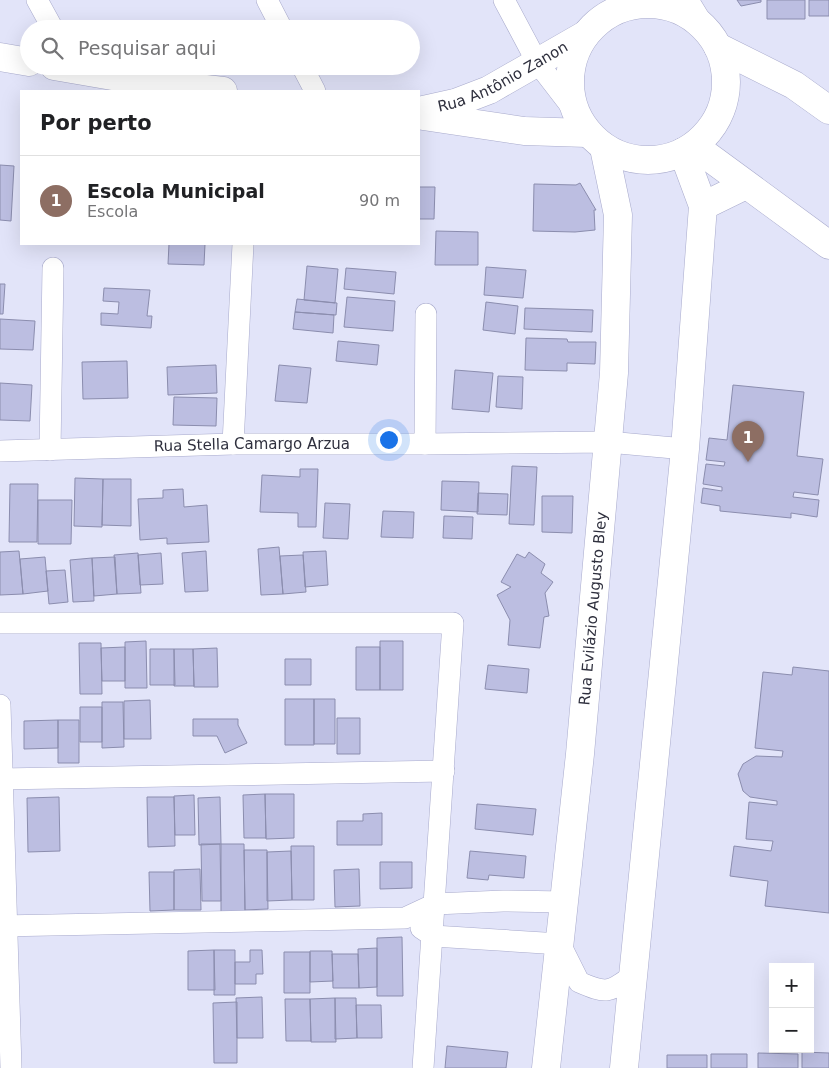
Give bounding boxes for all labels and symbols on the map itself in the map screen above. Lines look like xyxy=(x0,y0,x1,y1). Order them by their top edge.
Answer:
street label: Rua Antônio Zanon xyxy=(436,38,571,116)
pin: 1 xyxy=(732,421,764,462)
your location xyxy=(376,427,402,453)
street label: Rua Stella Camargo Arzua xyxy=(154,435,350,455)
street label: Rua Evilázio Augusto Bley xyxy=(575,511,611,706)

